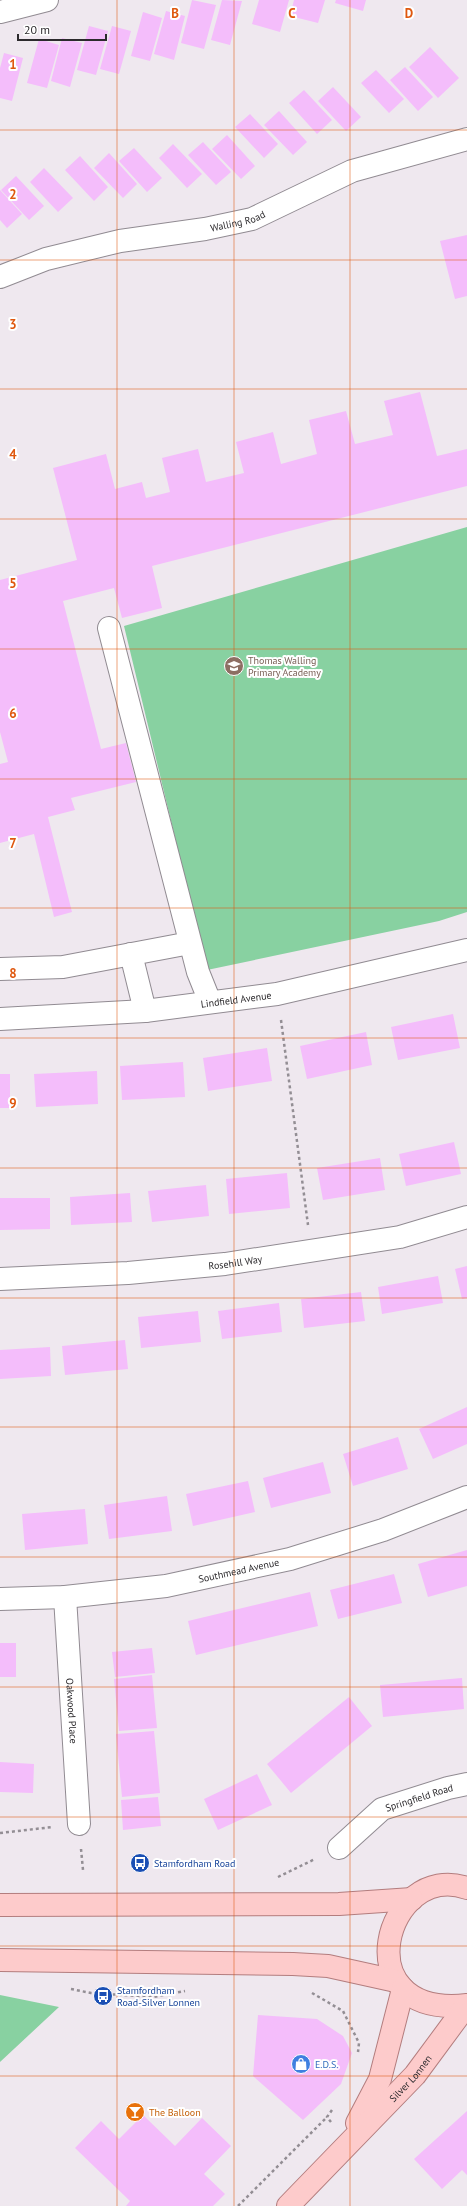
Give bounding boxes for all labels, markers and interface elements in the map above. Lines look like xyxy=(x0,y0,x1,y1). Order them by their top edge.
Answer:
text: B xyxy=(171,5,179,22)
text: C xyxy=(288,5,296,22)
text: D xyxy=(405,5,413,22)
scale bar xyxy=(18,16,106,42)
text: 20 m xyxy=(24,22,50,37)
text: 1 xyxy=(9,56,17,73)
text: 2 xyxy=(9,186,17,203)
street label: Walling Road xyxy=(209,207,267,234)
text: 3 xyxy=(9,316,17,333)
text: 4 xyxy=(9,446,17,463)
text: 5 xyxy=(9,575,17,592)
place label: Thomas Walling Primary Academy xyxy=(248,654,321,679)
school or university icon: Thomas Walling Primary Academy xyxy=(223,655,245,677)
text: 6 xyxy=(9,705,17,722)
text: 7 xyxy=(9,835,17,852)
text: 8 xyxy=(9,965,17,982)
street label: Lindfield Avenue xyxy=(200,988,272,1010)
text: 9 xyxy=(9,1095,17,1112)
street label: Rosehill Way xyxy=(208,1252,263,1272)
street label: Southmead Avenue xyxy=(197,1555,280,1585)
street label: Oakwood Place xyxy=(64,1678,81,1744)
street label: Springfield Road xyxy=(384,1781,454,1814)
bus stop icon: Stamfordham Road xyxy=(129,1852,151,1874)
place label: Stamfordham Road xyxy=(154,1857,235,1870)
place label: Stamfordham Road-Silver Lonnen xyxy=(117,1984,200,2009)
bus stop icon: Stamfordham Road-Silver Lonnen xyxy=(92,1985,114,2007)
street label: Silver Lonnen xyxy=(386,2052,434,2104)
shop icon: E.D.S. xyxy=(290,2053,312,2075)
place label: E.D.S. xyxy=(315,2058,338,2071)
bar icon: The Balloon xyxy=(124,2101,146,2123)
place label: The Balloon xyxy=(149,2106,201,2119)

